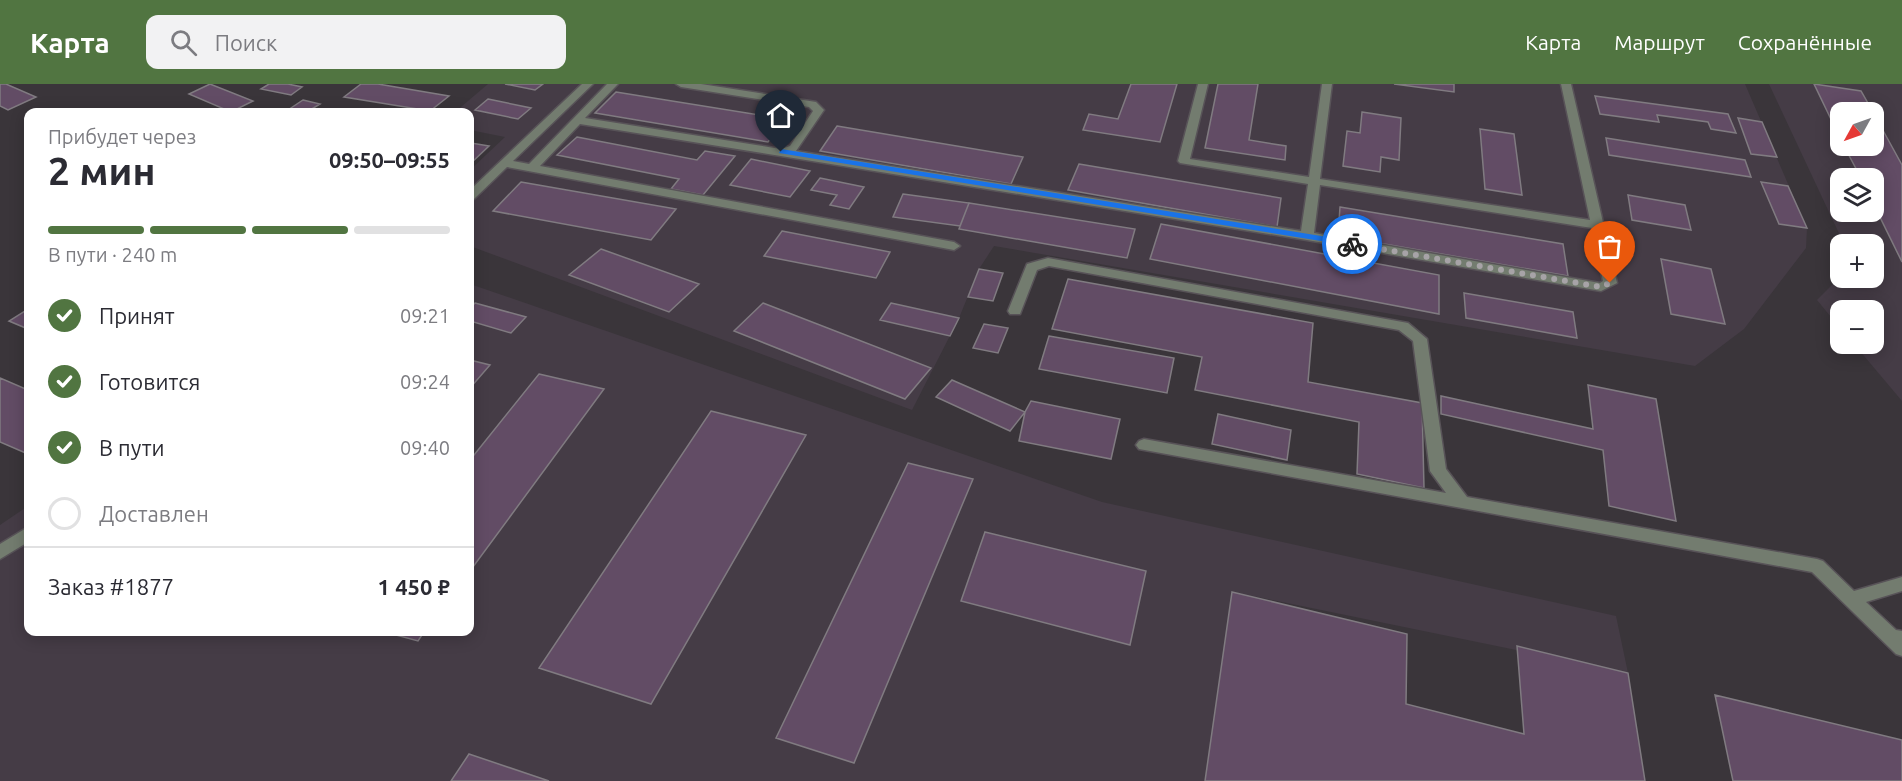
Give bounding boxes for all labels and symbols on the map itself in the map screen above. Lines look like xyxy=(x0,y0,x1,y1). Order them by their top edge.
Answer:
pin xyxy=(755,90,806,152)
north arrow xyxy=(1830,102,1884,156)
courier xyxy=(1322,214,1382,274)
pin xyxy=(1584,221,1635,283)

